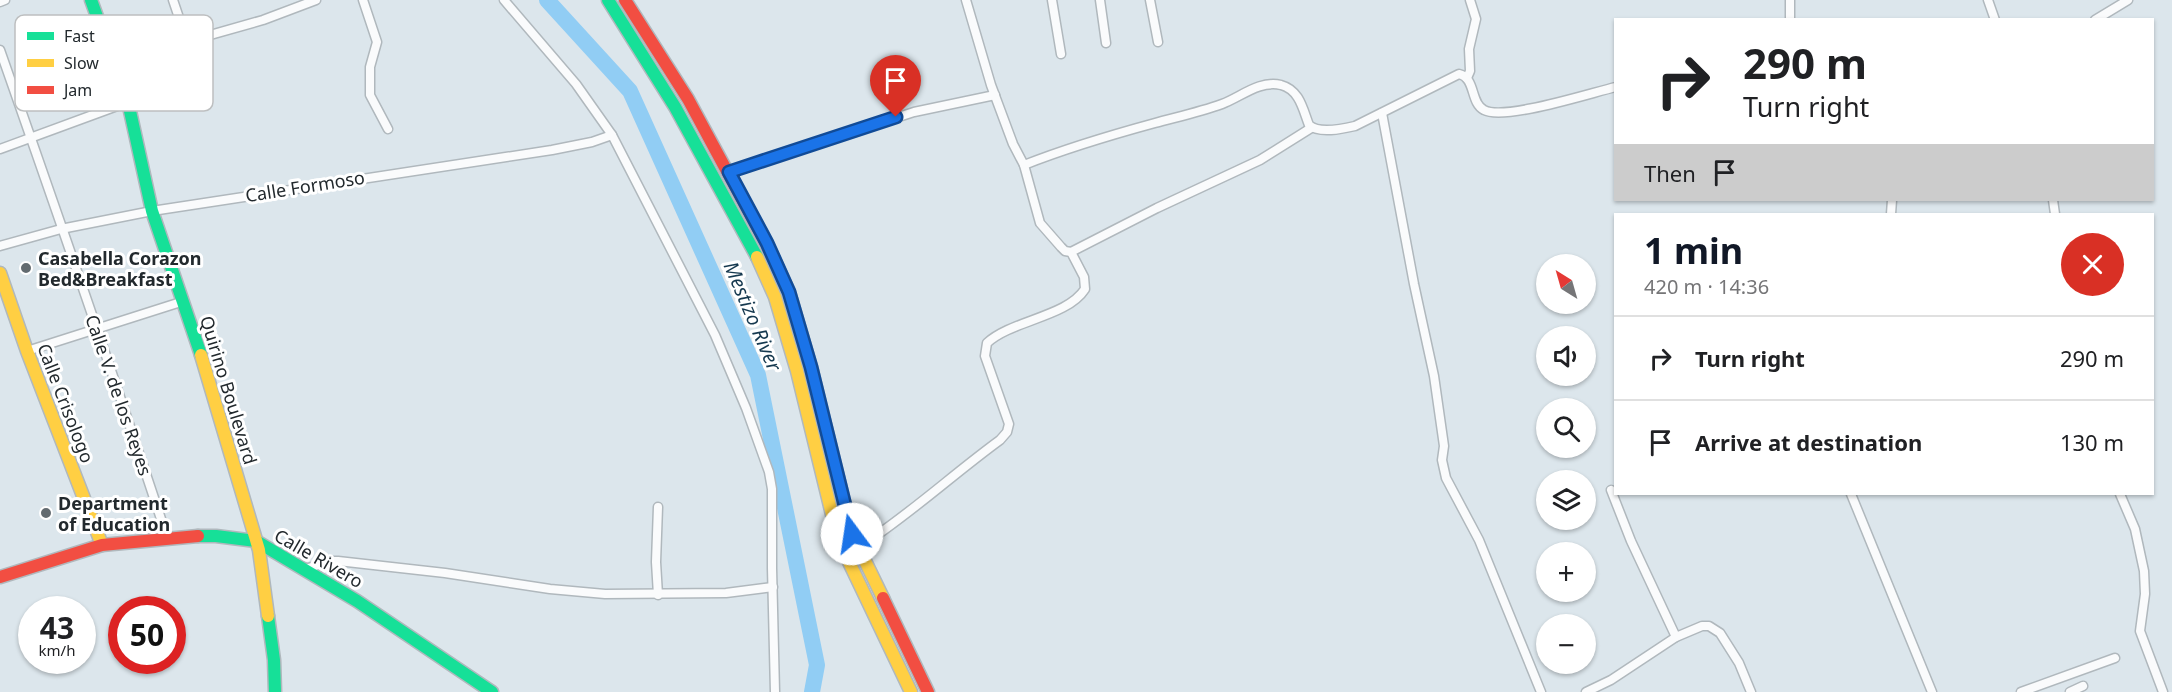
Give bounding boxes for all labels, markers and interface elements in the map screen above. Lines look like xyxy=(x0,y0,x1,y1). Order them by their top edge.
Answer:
legend xyxy=(15,15,213,111)
text: Fast xyxy=(64,25,95,47)
text: 290 m xyxy=(1743,34,1867,91)
icon: right xyxy=(1644,42,1722,120)
text: Slow xyxy=(64,52,99,74)
pin xyxy=(870,55,921,117)
icon: arrive xyxy=(879,64,912,97)
text: Jam xyxy=(62,79,92,101)
text: Turn right xyxy=(1743,88,1869,125)
icon: arrive xyxy=(1708,156,1741,189)
text: Then xyxy=(1644,158,1696,188)
street label: Calle Formoso xyxy=(244,165,366,207)
text: 1 min xyxy=(1644,226,1743,275)
button: close xyxy=(2061,233,2124,296)
place label: Casabella Corazon Bed&Breakfast xyxy=(38,246,202,291)
north arrow xyxy=(1536,254,1596,314)
map controls xyxy=(1536,254,1596,674)
water label: Mestizo River xyxy=(718,257,789,376)
marker: Casabella Corazon Bed&Breakfast xyxy=(19,261,33,275)
text: 420 m · 14:36 xyxy=(1644,273,1769,300)
street label: Calle V. de los Reyes xyxy=(80,311,158,479)
street label: Quirino Boulevard xyxy=(195,313,263,467)
button: sound xyxy=(1536,326,1596,386)
street label: Calle Crisologo xyxy=(32,340,100,466)
icon: right xyxy=(1644,342,1677,375)
text: Turn right xyxy=(1695,343,1805,373)
text: 290 m xyxy=(2060,343,2124,373)
button: search xyxy=(1536,398,1596,458)
icon: arrive xyxy=(1644,426,1677,459)
text: Arrive at destination xyxy=(1695,427,1922,457)
text: 130 m xyxy=(2060,427,2124,457)
button: layers xyxy=(1536,470,1596,530)
place label: Department of Education xyxy=(58,491,170,536)
position arrow xyxy=(820,502,884,566)
marker: Department of Education xyxy=(39,506,53,520)
street label: Calle Rivero xyxy=(270,523,368,593)
button: + xyxy=(1536,542,1596,602)
speed limit sign: 50 xyxy=(108,596,186,674)
text: 43 xyxy=(40,607,74,648)
button: − xyxy=(1536,614,1596,674)
text: km/h xyxy=(39,640,75,660)

